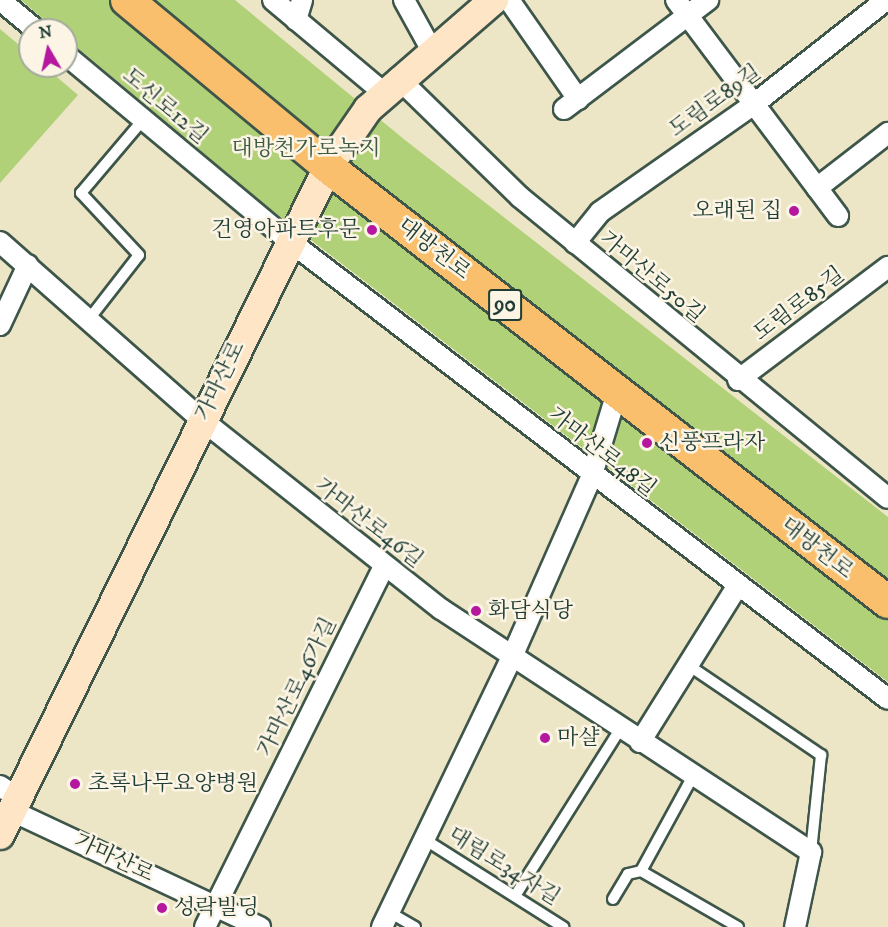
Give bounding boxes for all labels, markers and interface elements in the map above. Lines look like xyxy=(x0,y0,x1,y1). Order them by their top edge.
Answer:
north arrow xyxy=(18,18,78,78)
text: N xyxy=(37,21,54,43)
street label: 도림로89길 xyxy=(664,59,766,143)
street label: 도신로12길 xyxy=(117,62,213,150)
park label: 대방천가로녹지 xyxy=(232,136,380,162)
place label: 오래된 집 xyxy=(692,198,782,224)
marker: 오래된 집 xyxy=(787,204,801,218)
street label: 대방천로 xyxy=(392,212,476,286)
place label: 건영아파트후문 xyxy=(211,217,360,243)
marker: 건영아파트후문 xyxy=(365,223,379,237)
street label: 가마산로50길 xyxy=(594,225,710,329)
street label: 도림로85길 xyxy=(748,261,850,347)
road number: 90 xyxy=(487,287,523,323)
street label: 가마산로 xyxy=(190,337,250,425)
street label: 가마산로48길 xyxy=(543,402,661,502)
place label: 신풍프라자 xyxy=(659,430,765,456)
marker: 신풍프라자 xyxy=(640,436,654,450)
street label: 가마산로46길 xyxy=(310,472,428,574)
street label: 대방천로 xyxy=(775,511,859,585)
place label: 화담식당 xyxy=(488,598,573,624)
marker: 화담식당 xyxy=(469,604,483,618)
street label: 가마산로46가길 xyxy=(252,613,342,761)
place label: 마샬 xyxy=(557,725,600,751)
marker: 마샬 xyxy=(538,731,552,745)
place label: 초록나무요양병원 xyxy=(88,771,258,797)
marker: 초록나무요양병원 xyxy=(66,775,84,793)
street label: 대림로34자길 xyxy=(443,821,565,911)
street label: 가마산로 xyxy=(70,828,158,888)
place label: 성락빌딩 xyxy=(174,895,259,921)
marker: 성락빌딩 xyxy=(155,901,169,915)

